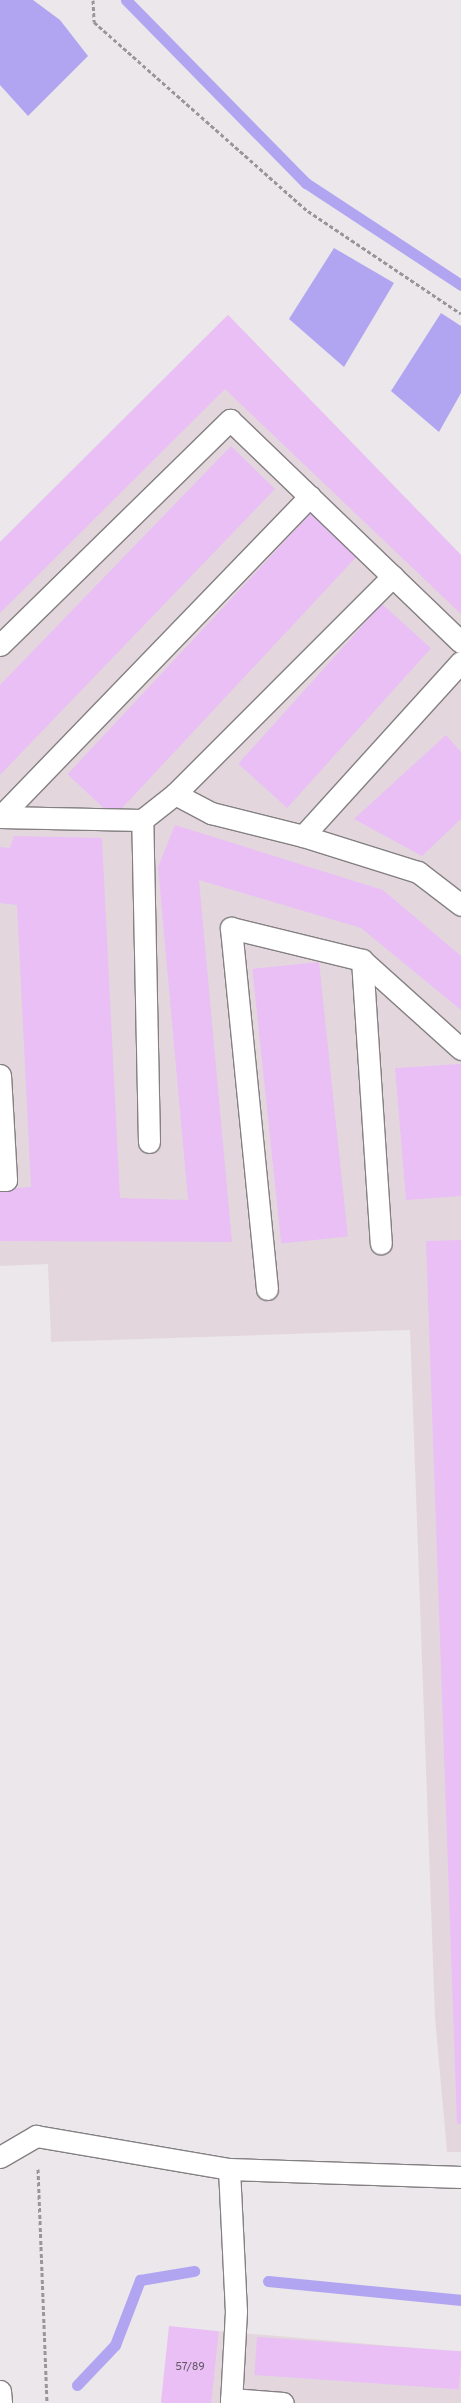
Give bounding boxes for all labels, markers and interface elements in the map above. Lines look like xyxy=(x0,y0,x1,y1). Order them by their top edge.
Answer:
house number: 57/89 xyxy=(175,2360,205,2374)

